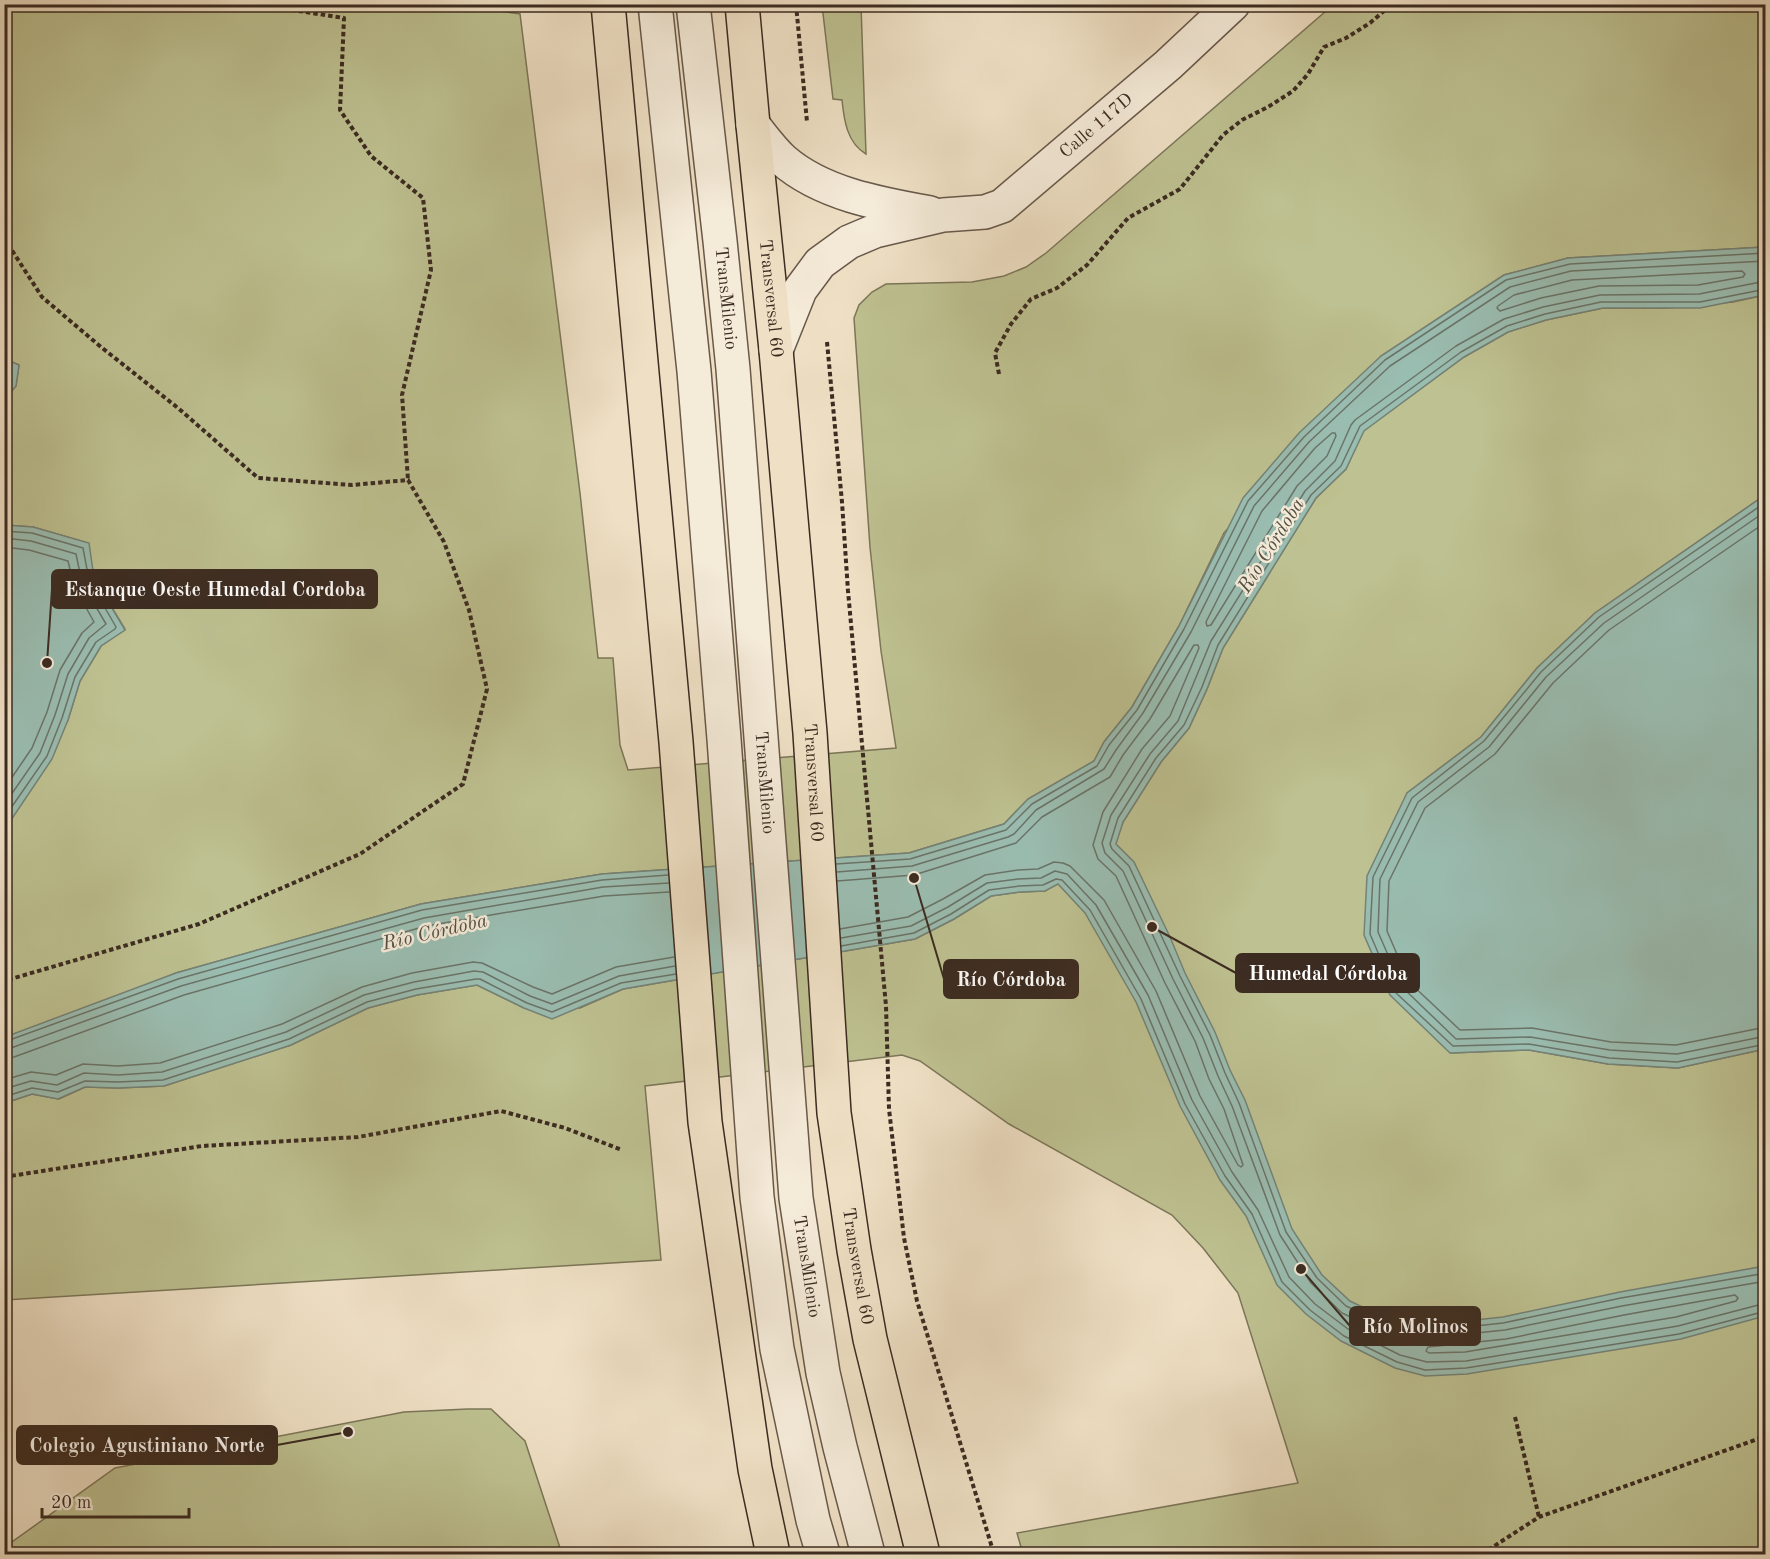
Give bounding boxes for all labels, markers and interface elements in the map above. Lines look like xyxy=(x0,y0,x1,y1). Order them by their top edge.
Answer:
street label: Calle 117D xyxy=(1056,90,1136,162)
street label: Transversal 60 xyxy=(756,239,786,358)
street label: TransMilenio xyxy=(712,246,740,351)
water label: Río Córdoba xyxy=(1235,495,1309,598)
callout: Estanque Oeste Humedal Cordoba xyxy=(52,570,377,608)
text: Estanque Oeste Humedal Cordoba xyxy=(64,581,366,601)
street label: Transversal 60 xyxy=(800,723,826,842)
street label: TransMilenio xyxy=(752,730,777,835)
water label: Río Córdoba xyxy=(379,911,490,955)
callout: Humedal Córdoba xyxy=(1236,954,1419,992)
callout: Río Córdoba xyxy=(944,960,1078,998)
text: Humedal Córdoba xyxy=(1248,965,1408,985)
text: Río Córdoba xyxy=(956,971,1066,991)
street label: Transversal 60 xyxy=(839,1206,876,1326)
street label: TransMilenio xyxy=(790,1214,823,1319)
callout: Río Molinos xyxy=(1350,1307,1480,1345)
text: Río Molinos xyxy=(1362,1318,1468,1338)
callout: Colegio Agustiniano Norte xyxy=(17,1426,277,1464)
text: Colegio Agustiniano Norte xyxy=(29,1437,265,1457)
scale bar xyxy=(42,1481,189,1519)
text: 20 m xyxy=(51,1494,91,1512)

